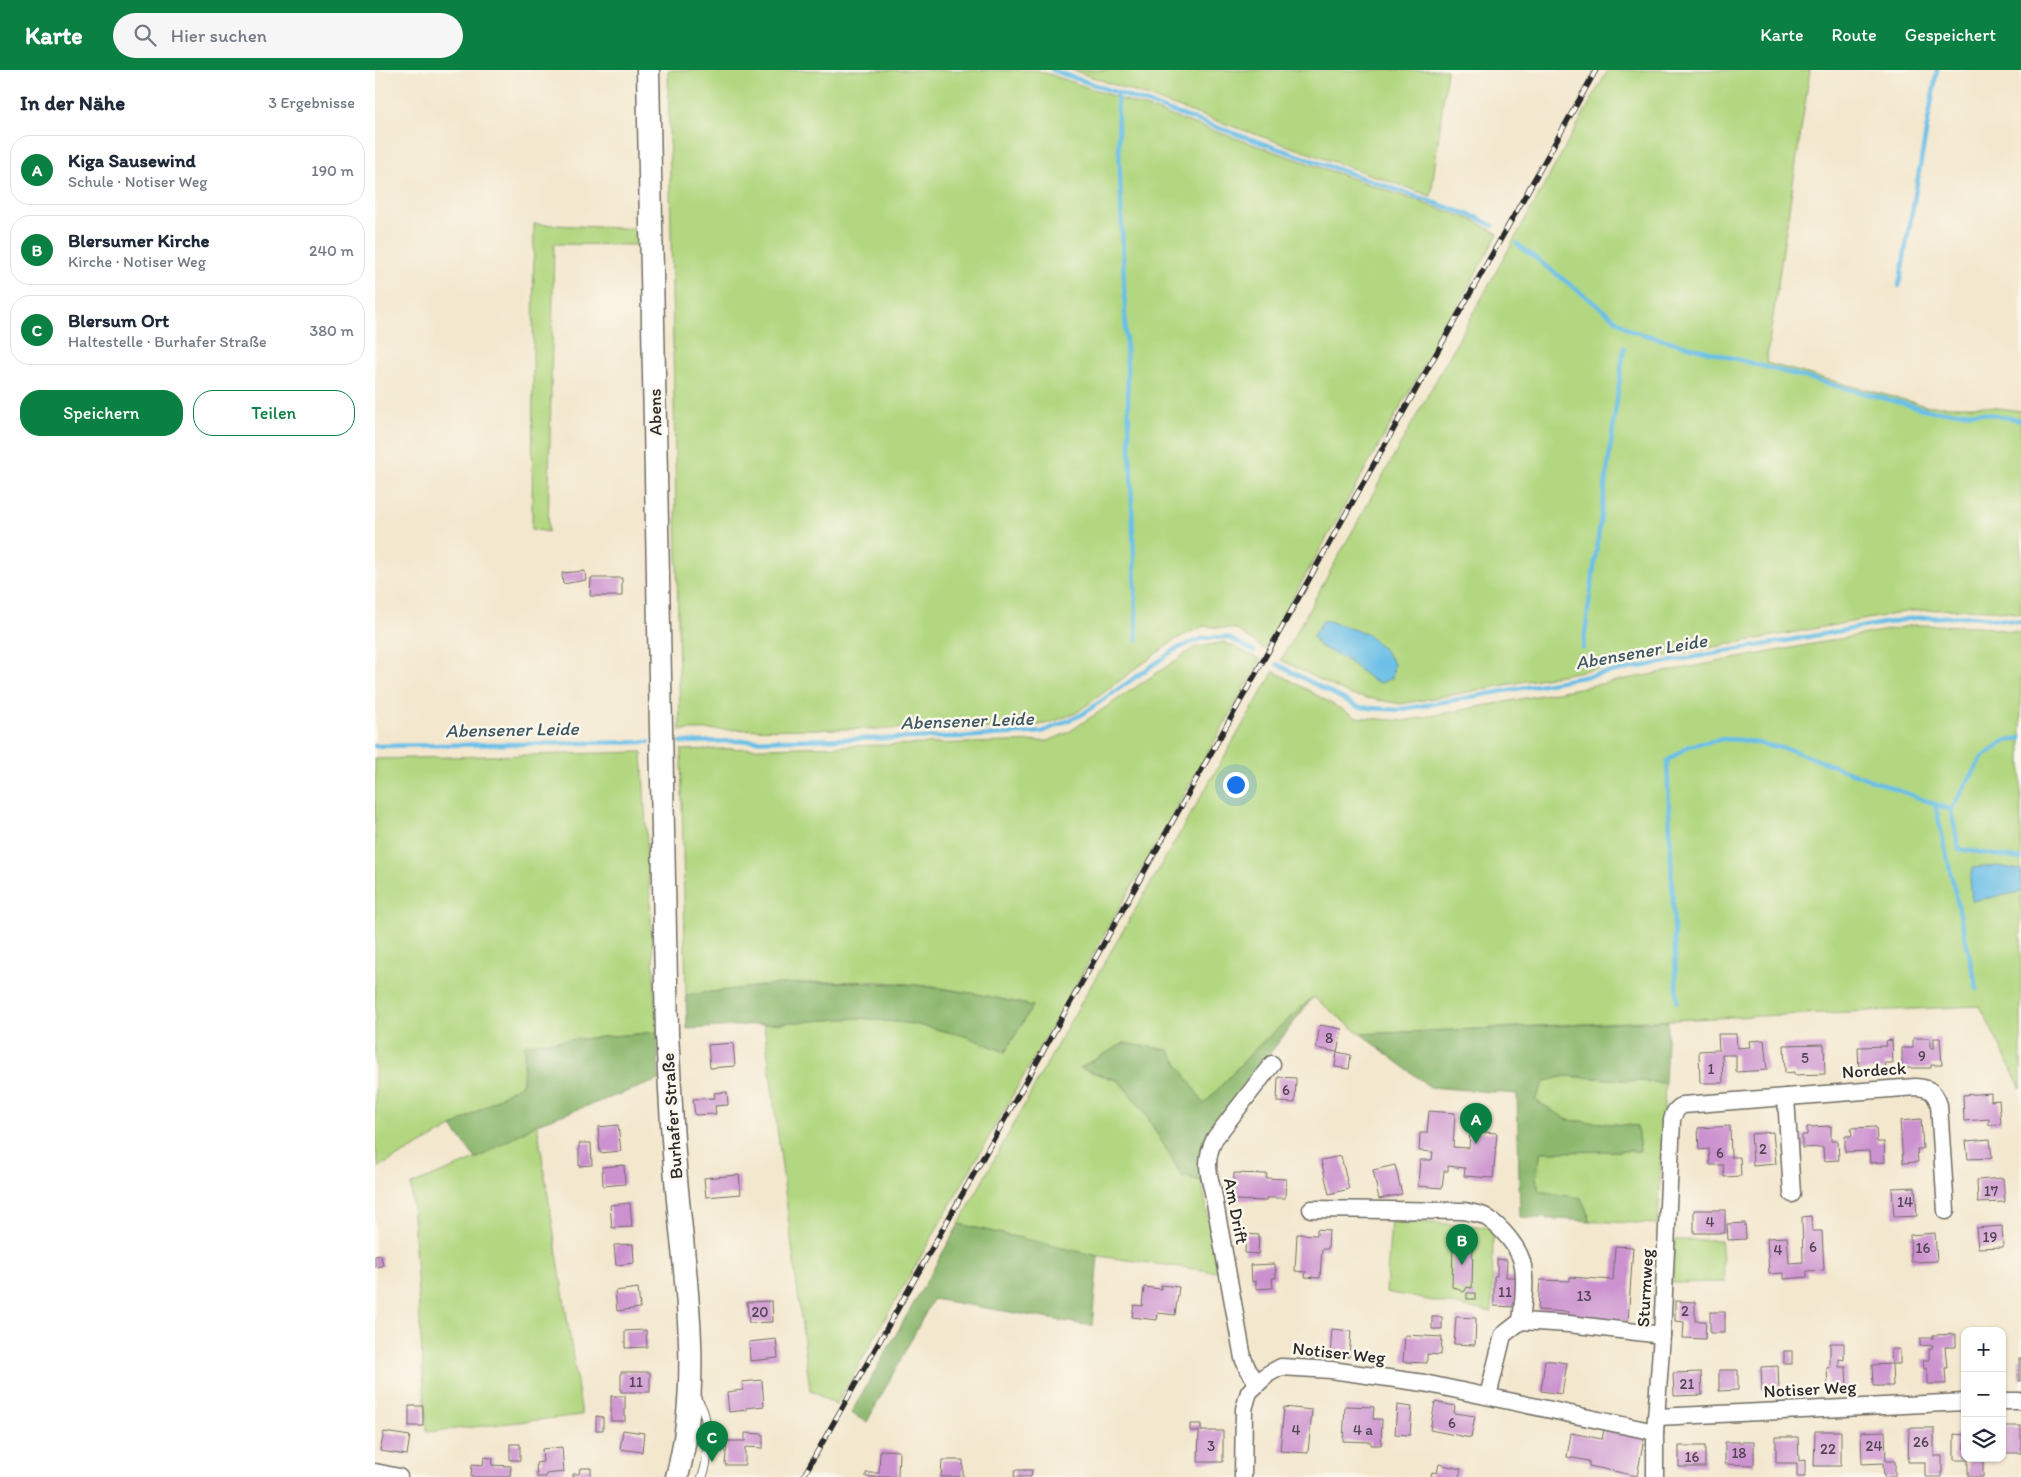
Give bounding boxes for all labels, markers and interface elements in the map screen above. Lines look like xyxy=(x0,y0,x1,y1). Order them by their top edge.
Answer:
search box xyxy=(113,13,463,58)
text: Karte xyxy=(25,21,83,50)
icon: search xyxy=(131,21,159,49)
text: Hier suchen xyxy=(171,24,267,47)
text: Karte xyxy=(1760,24,1803,46)
text: Route xyxy=(1831,24,1877,46)
text: Gespeichert xyxy=(1905,24,1996,46)
text: In der Nähe xyxy=(20,90,125,115)
text: 3 Ergebnisse xyxy=(268,93,355,112)
text: Kiga Sausewind xyxy=(68,149,196,172)
text: A xyxy=(32,161,42,180)
text: 190 m xyxy=(311,161,354,180)
text: Schule · Notiser Weg xyxy=(68,172,207,191)
text: Blersumer Kirche xyxy=(68,229,210,252)
text: B xyxy=(32,241,42,260)
text: 240 m xyxy=(309,241,354,260)
text: Kirche · Notiser Weg xyxy=(68,252,206,271)
text: Blersum Ort xyxy=(68,309,169,332)
text: C xyxy=(32,321,42,340)
text: 380 m xyxy=(310,321,354,340)
text: Haltestelle · Burhafer Straße xyxy=(68,332,267,351)
street label: Abens xyxy=(644,388,666,436)
button: Speichern xyxy=(20,390,183,436)
button: Teilen xyxy=(193,390,355,436)
water label: Abensener Leide xyxy=(1574,628,1709,674)
water label: Abensener Leide xyxy=(900,707,1035,734)
water label: Abensener Leide xyxy=(445,717,580,742)
your location xyxy=(1223,772,1249,798)
house number: 8 xyxy=(1325,1029,1333,1047)
house number: 9 xyxy=(1918,1047,1926,1065)
house number: 5 xyxy=(1801,1049,1809,1067)
street label: Burhafer Straße xyxy=(657,1052,687,1180)
street label: Nordeck xyxy=(1841,1057,1908,1083)
house number: 1 xyxy=(1708,1060,1715,1078)
house number: 6 xyxy=(1282,1081,1290,1099)
pin: A xyxy=(1460,1103,1492,1144)
house number: 2 xyxy=(1759,1140,1767,1158)
house number: 6 xyxy=(1716,1144,1724,1162)
street label: Am Drift xyxy=(1219,1176,1253,1246)
house number: 17 xyxy=(1984,1182,1999,1200)
house number: 14 xyxy=(1897,1193,1913,1211)
house number: 4 xyxy=(1705,1213,1715,1231)
pin: B xyxy=(1446,1224,1478,1265)
house number: 19 xyxy=(1983,1228,1998,1246)
house number: 6 xyxy=(1809,1238,1817,1256)
house number: 16 xyxy=(1916,1239,1931,1257)
house number: 4 xyxy=(1773,1241,1783,1259)
street label: Sturmweg xyxy=(1632,1247,1658,1328)
house number: 11 xyxy=(1498,1283,1512,1301)
house number: 13 xyxy=(1576,1287,1592,1305)
house number: 2 xyxy=(1681,1302,1689,1320)
house number: 20 xyxy=(751,1303,769,1321)
map controls xyxy=(1961,1327,2006,1462)
button: + xyxy=(1961,1327,2006,1372)
street label: Notiser Weg xyxy=(1292,1337,1387,1369)
button: − xyxy=(1961,1372,2006,1417)
house number: 11 xyxy=(629,1373,643,1391)
house number: 21 xyxy=(1680,1375,1694,1393)
street label: Notiser Weg xyxy=(1763,1376,1858,1402)
house number: 6 xyxy=(1448,1414,1456,1432)
button: layers xyxy=(1961,1417,2006,1462)
pin: C xyxy=(696,1421,728,1462)
house number: 4 xyxy=(1291,1421,1301,1439)
house number: 4 a xyxy=(1353,1421,1373,1439)
house number: 26 xyxy=(1913,1433,1929,1451)
house number: 3 xyxy=(1207,1437,1215,1455)
house number: 24 xyxy=(1866,1437,1882,1455)
house number: 22 xyxy=(1820,1440,1836,1458)
house number: 18 xyxy=(1731,1444,1747,1462)
house number: 16 xyxy=(1685,1448,1700,1466)

